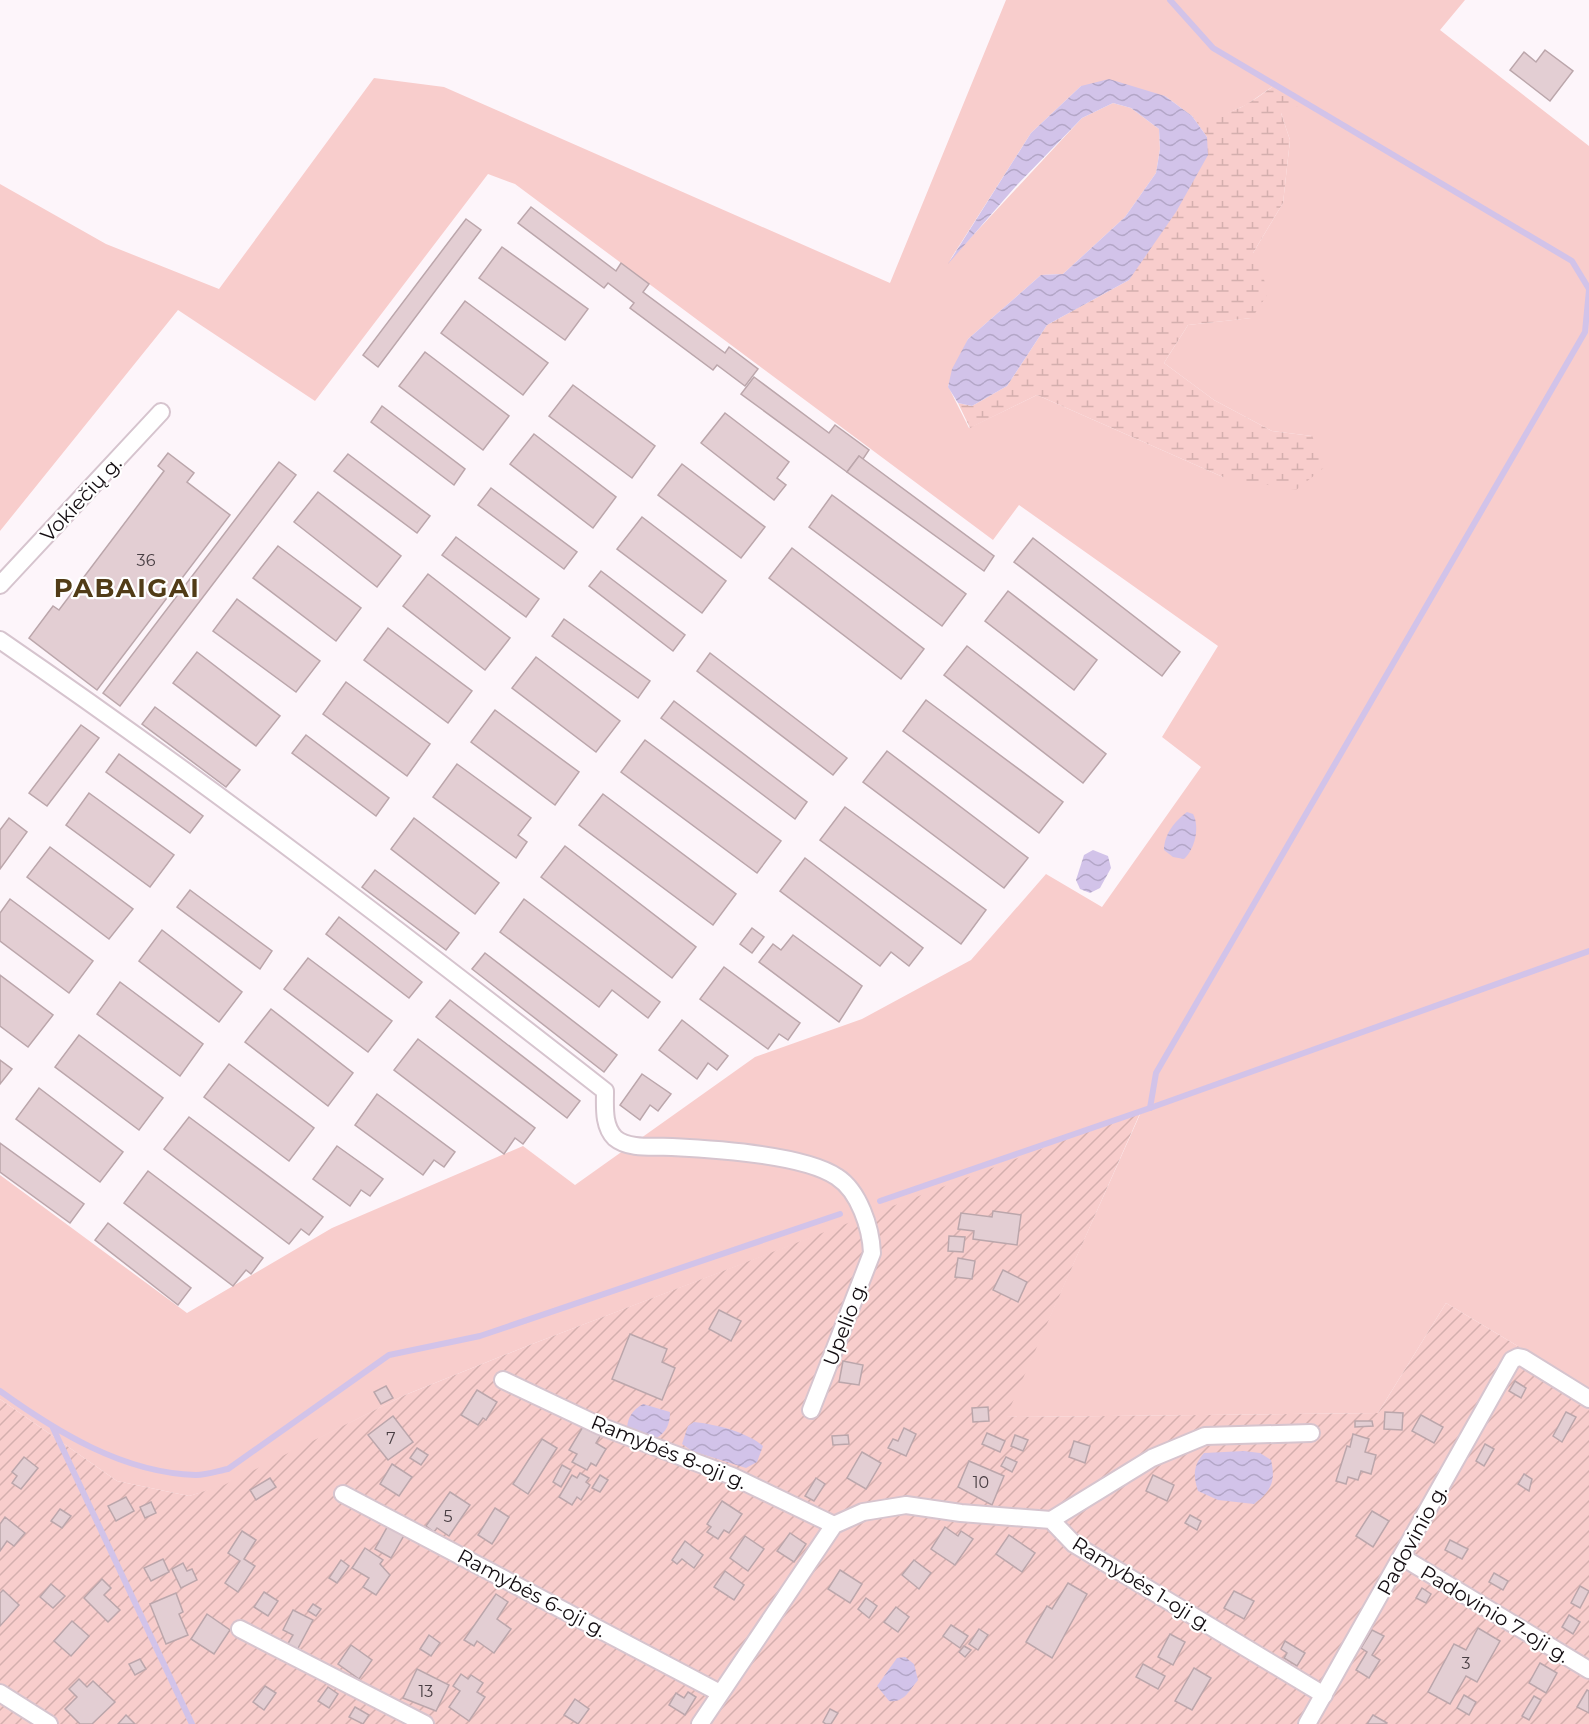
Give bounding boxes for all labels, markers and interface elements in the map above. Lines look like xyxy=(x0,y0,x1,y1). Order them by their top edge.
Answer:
street label: Vokiečių g. xyxy=(35,451,127,547)
house number: 36 xyxy=(137,551,156,570)
district label: PABAIGAI xyxy=(54,572,200,604)
street label: Upelio g. xyxy=(818,1279,872,1369)
street label: Ramybės 8-oji g. xyxy=(588,1410,750,1494)
house number: 7 xyxy=(386,1429,396,1448)
house number: 10 xyxy=(973,1473,989,1492)
street label: Padovinio g. xyxy=(1372,1481,1452,1599)
house number: 5 xyxy=(443,1507,453,1526)
street label: Ramybės 1-oji g. xyxy=(1068,1531,1216,1637)
street label: Ramybės 6-oji g. xyxy=(453,1544,611,1642)
street label: Padovinio 7-oji g. xyxy=(1416,1560,1574,1668)
house number: 3 xyxy=(1461,1654,1471,1673)
house number: 13 xyxy=(419,1682,433,1701)

